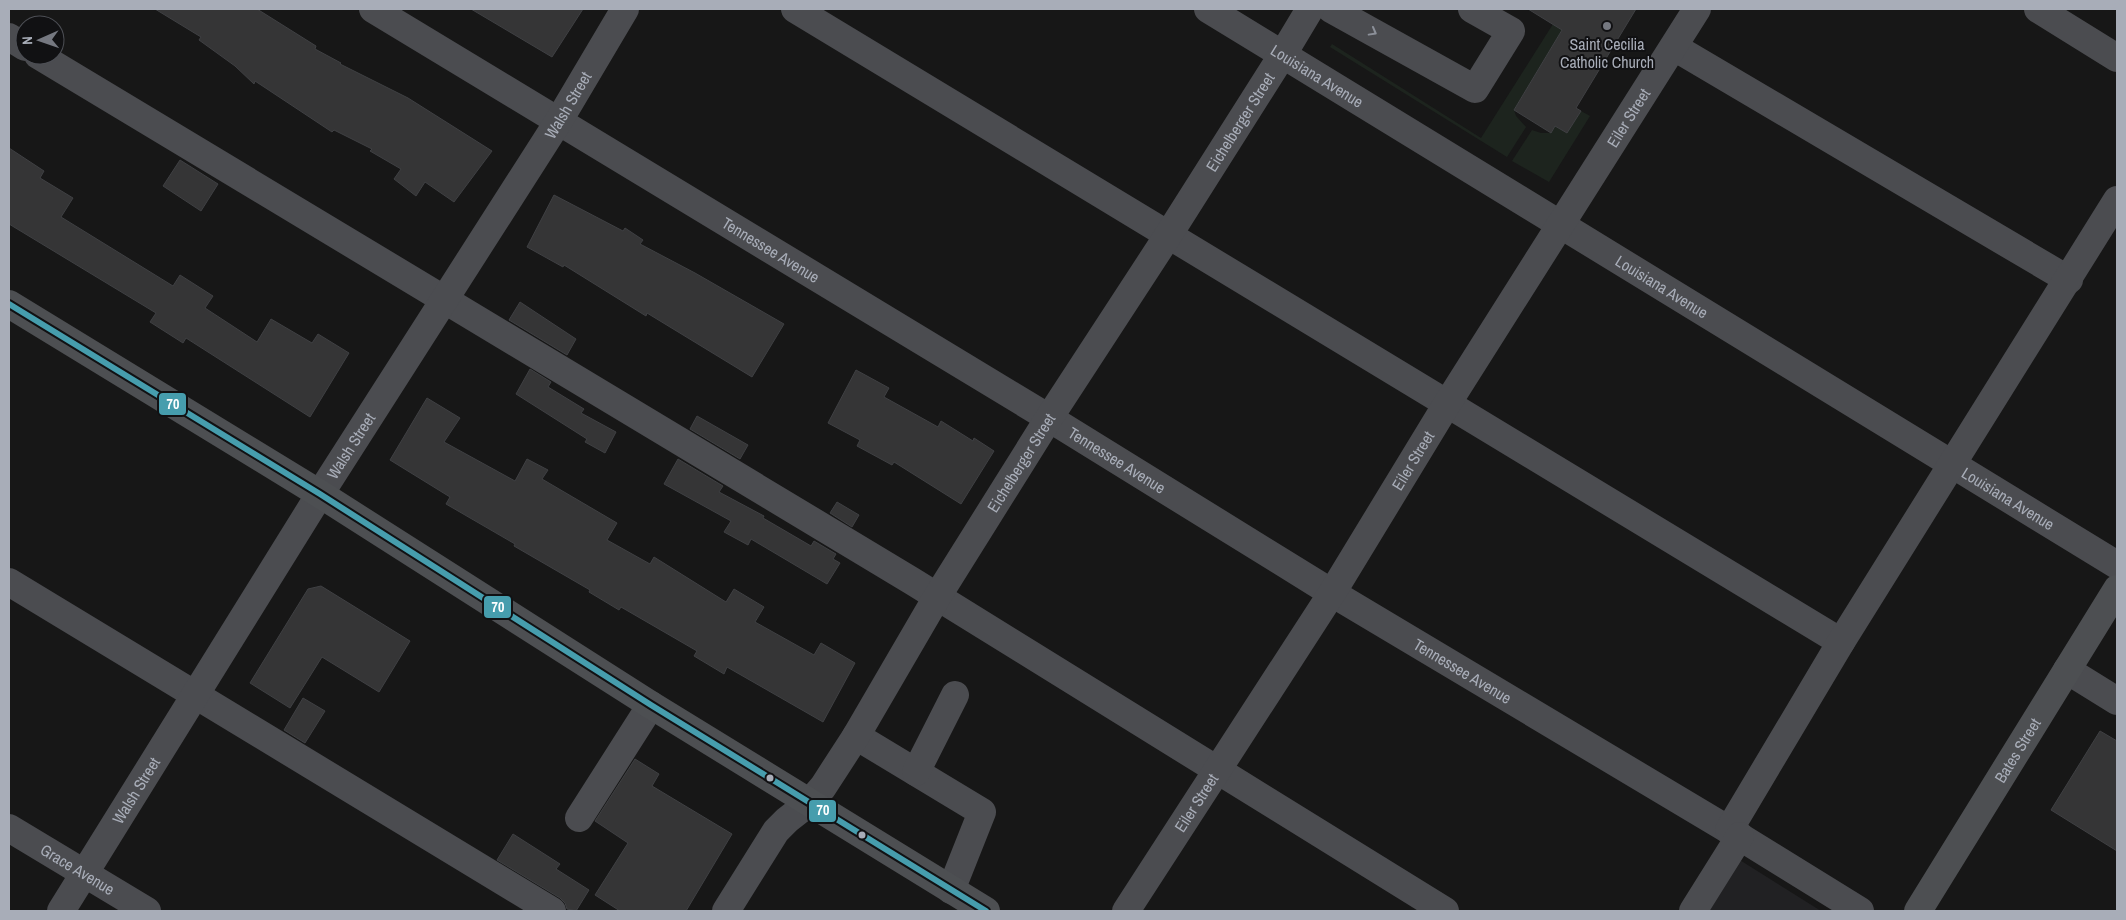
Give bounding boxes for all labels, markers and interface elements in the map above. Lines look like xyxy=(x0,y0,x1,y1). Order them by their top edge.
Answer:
north arrow xyxy=(15,15,65,65)
marker: Saint Cecilia Catholic Church xyxy=(1601,20,1613,32)
one-way arrow xyxy=(1368,26,1377,36)
place label: Saint Cecilia Catholic Church xyxy=(1560,33,1654,73)
text: N xyxy=(18,36,36,45)
street label: Louisiana Avenue xyxy=(1267,39,1368,113)
street label: Walsh Street xyxy=(539,67,597,143)
street label: Eichelberger Street xyxy=(1200,68,1280,176)
street label: Eiler Street xyxy=(1601,84,1655,151)
street label: Tennessee Avenue xyxy=(718,212,824,288)
street label: Louisiana Avenue xyxy=(1611,250,1712,323)
line badge: 70 xyxy=(158,392,187,416)
text: 70 xyxy=(167,395,179,413)
street label: Walsh Street xyxy=(321,408,380,483)
street label: Eichelberger Street xyxy=(982,408,1061,516)
street label: Tennessee Avenue xyxy=(1064,422,1170,498)
street label: Eiler Street xyxy=(1386,426,1439,494)
street label: Louisiana Avenue xyxy=(1958,462,2059,535)
line badge: 70 xyxy=(483,595,512,619)
text: 70 xyxy=(492,598,504,616)
street label: Tennessee Avenue xyxy=(1409,633,1516,709)
street label: Bates Street xyxy=(1989,713,2046,787)
street label: Walsh Street xyxy=(107,753,165,828)
street label: Eiler Street xyxy=(1169,769,1223,836)
unlabelled marker xyxy=(765,773,775,783)
line badge: 70 xyxy=(808,799,837,823)
text: 70 xyxy=(817,801,829,819)
unlabelled marker xyxy=(857,830,867,840)
street label: Grace Avenue xyxy=(36,838,119,900)

